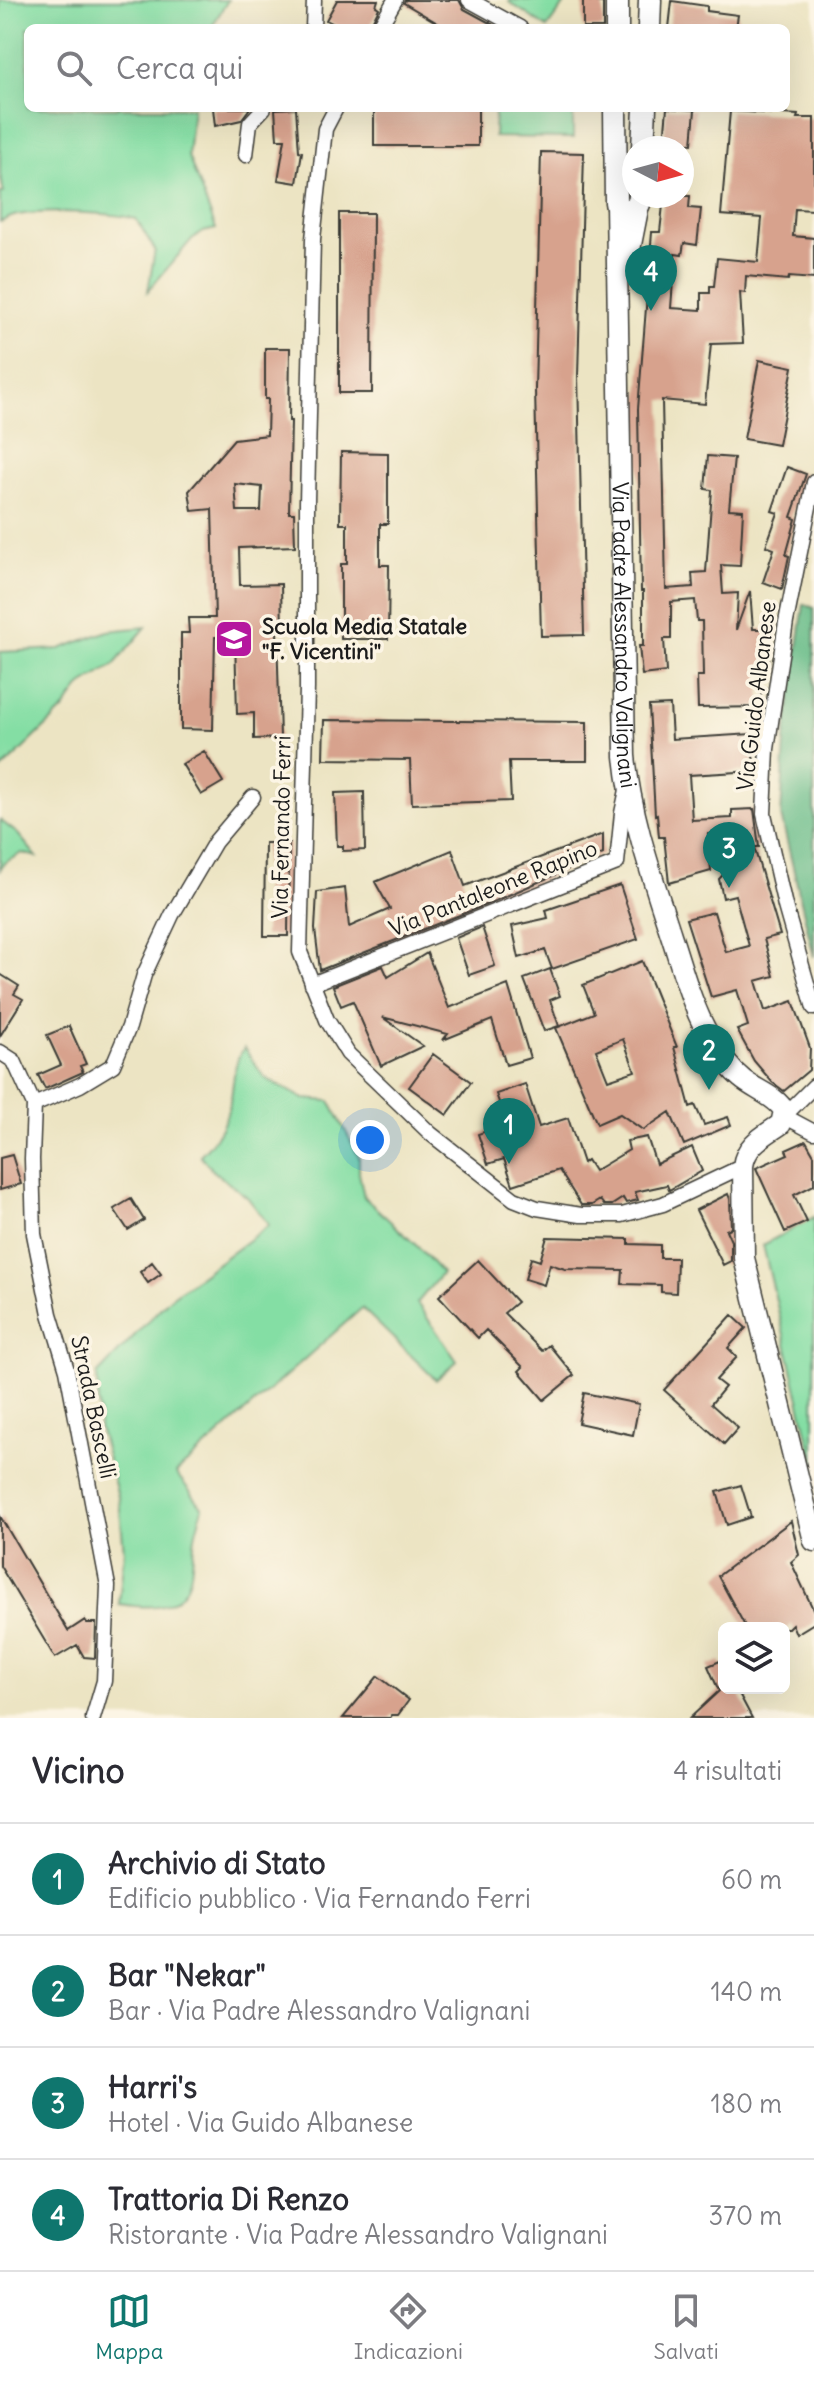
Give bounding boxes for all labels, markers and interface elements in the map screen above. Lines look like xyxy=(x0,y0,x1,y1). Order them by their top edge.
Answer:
search box xyxy=(24,24,790,112)
icon: search xyxy=(52,46,96,90)
text: Cerca qui xyxy=(116,49,243,87)
north arrow xyxy=(622,136,694,208)
pin: 4 xyxy=(625,245,677,311)
street label: Via Padre Alessandro Valignani xyxy=(607,482,643,790)
street label: Via Guido Albanese xyxy=(730,600,782,792)
place label: Scuola Media Statale "F. Vicentini" xyxy=(262,612,467,665)
school or university icon: Scuola Media Statale "F. Vicentini" xyxy=(213,618,255,660)
street label: Via Fernando Ferri xyxy=(265,735,297,919)
pin: 3 xyxy=(703,822,755,888)
street label: Via Pantaleone Rapino xyxy=(385,833,601,943)
pin: 2 xyxy=(683,1024,735,1090)
pin: 1 xyxy=(483,1098,535,1164)
your location xyxy=(350,1120,390,1160)
street label: Strada Bascelli xyxy=(65,1333,123,1481)
map controls xyxy=(718,1622,790,1694)
button: layers xyxy=(718,1622,790,1694)
text: Vicino xyxy=(32,1749,125,1792)
text: 4 risultati xyxy=(673,1754,782,1787)
text: Archivio di Stato xyxy=(108,1844,326,1882)
text: 1 xyxy=(53,1863,63,1896)
text: 60 m xyxy=(721,1863,782,1896)
text: Edificio pubblico · Via Fernando Ferri xyxy=(108,1882,531,1915)
text: Bar "Nekar" xyxy=(108,1956,266,1994)
text: 2 xyxy=(51,1975,65,2008)
text: 140 m xyxy=(711,1975,782,2008)
text: Bar · Via Padre Alessandro Valignani xyxy=(108,1994,530,2027)
text: Harri's xyxy=(108,2068,197,2106)
text: 3 xyxy=(51,2087,65,2120)
text: 180 m xyxy=(711,2087,782,2120)
text: Hotel · Via Guido Albanese xyxy=(108,2106,413,2139)
text: Trattoria Di Renzo xyxy=(108,2180,349,2218)
text: 4 xyxy=(50,2199,66,2232)
text: 370 m xyxy=(708,2199,782,2232)
text: Ristorante · Via Padre Alessandro Valignani xyxy=(108,2218,608,2251)
tab: Mappa xyxy=(95,2289,163,2365)
tab: Indicazioni xyxy=(354,2289,463,2365)
tab: Salvati xyxy=(654,2289,719,2365)

